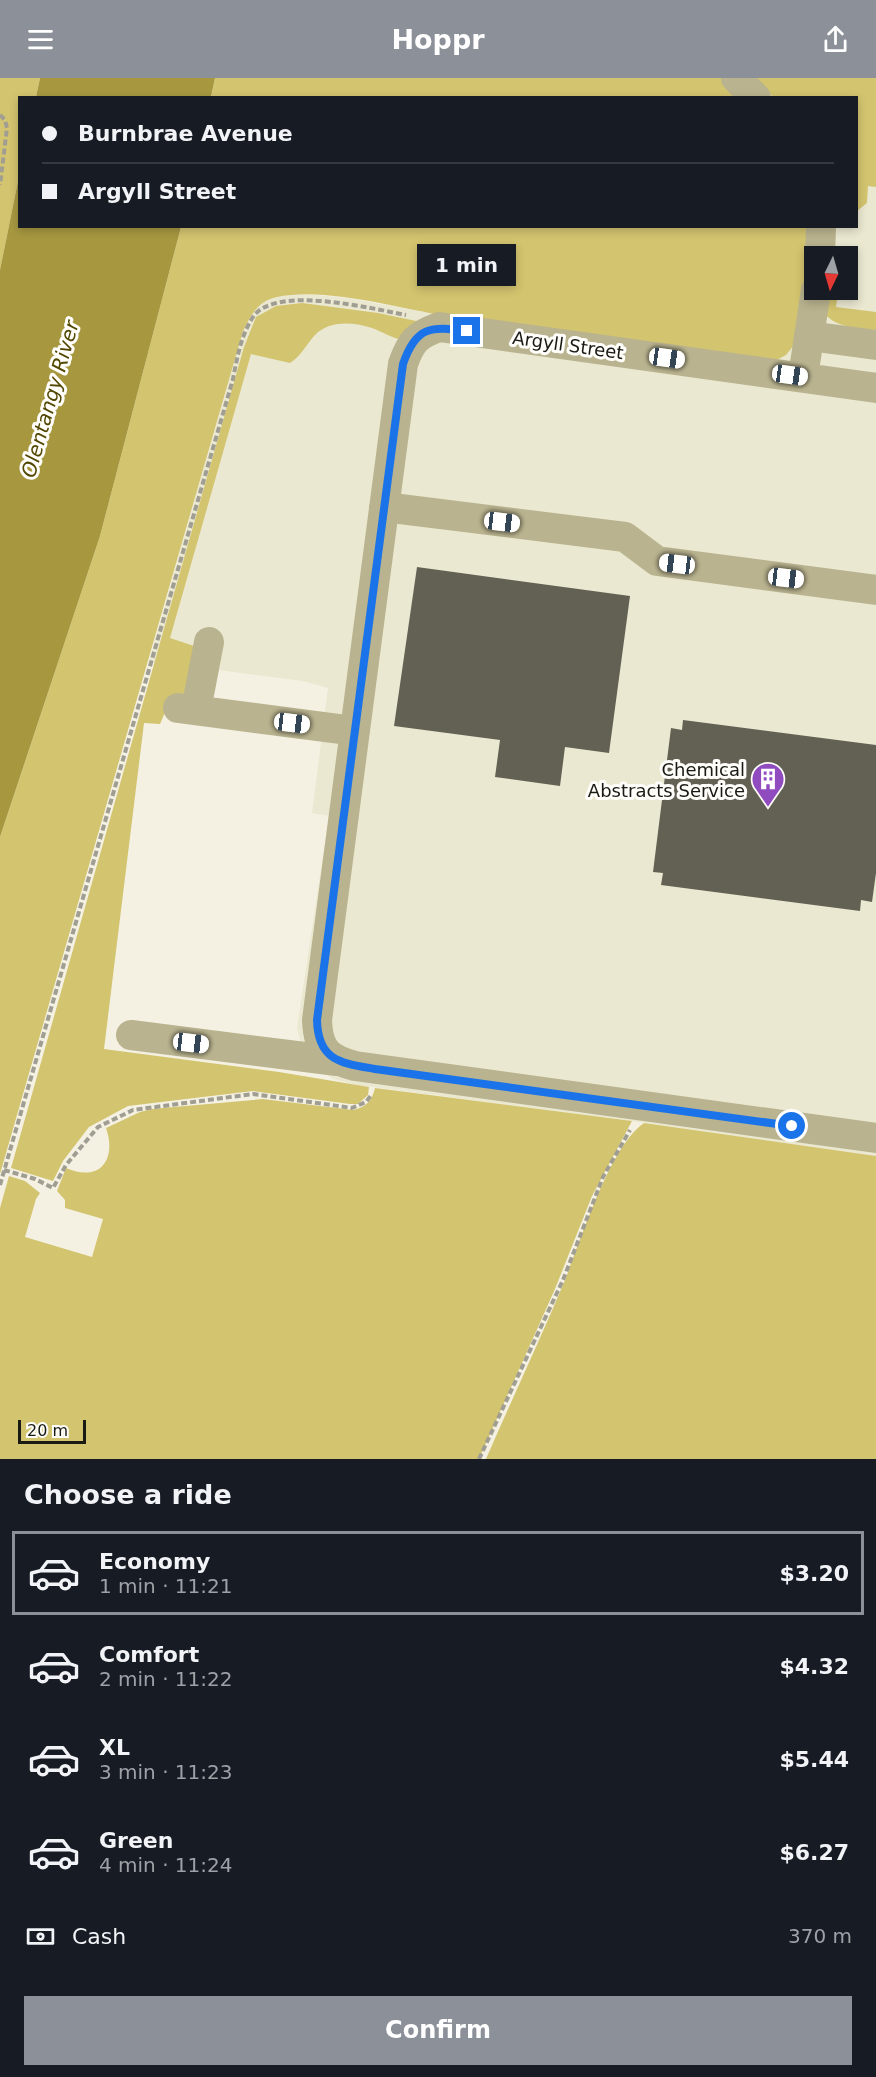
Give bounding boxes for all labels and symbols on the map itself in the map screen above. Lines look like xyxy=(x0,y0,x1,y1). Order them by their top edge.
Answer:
callout: 1 min xyxy=(418,244,516,286)
north arrow xyxy=(804,246,858,300)
water label: Olentangy River xyxy=(16,316,84,480)
route end xyxy=(453,317,480,344)
street label: Argyll Street xyxy=(511,327,625,363)
car xyxy=(648,347,686,369)
car xyxy=(771,364,809,386)
car xyxy=(483,511,521,533)
car xyxy=(658,553,696,575)
car xyxy=(767,567,805,589)
car xyxy=(273,712,311,734)
place label: Chemical Abstracts Service xyxy=(588,759,745,801)
building icon: Chemical Abstracts Service xyxy=(750,761,786,808)
car xyxy=(172,1032,210,1054)
route start xyxy=(778,1112,805,1139)
scale bar xyxy=(18,1417,86,1444)

